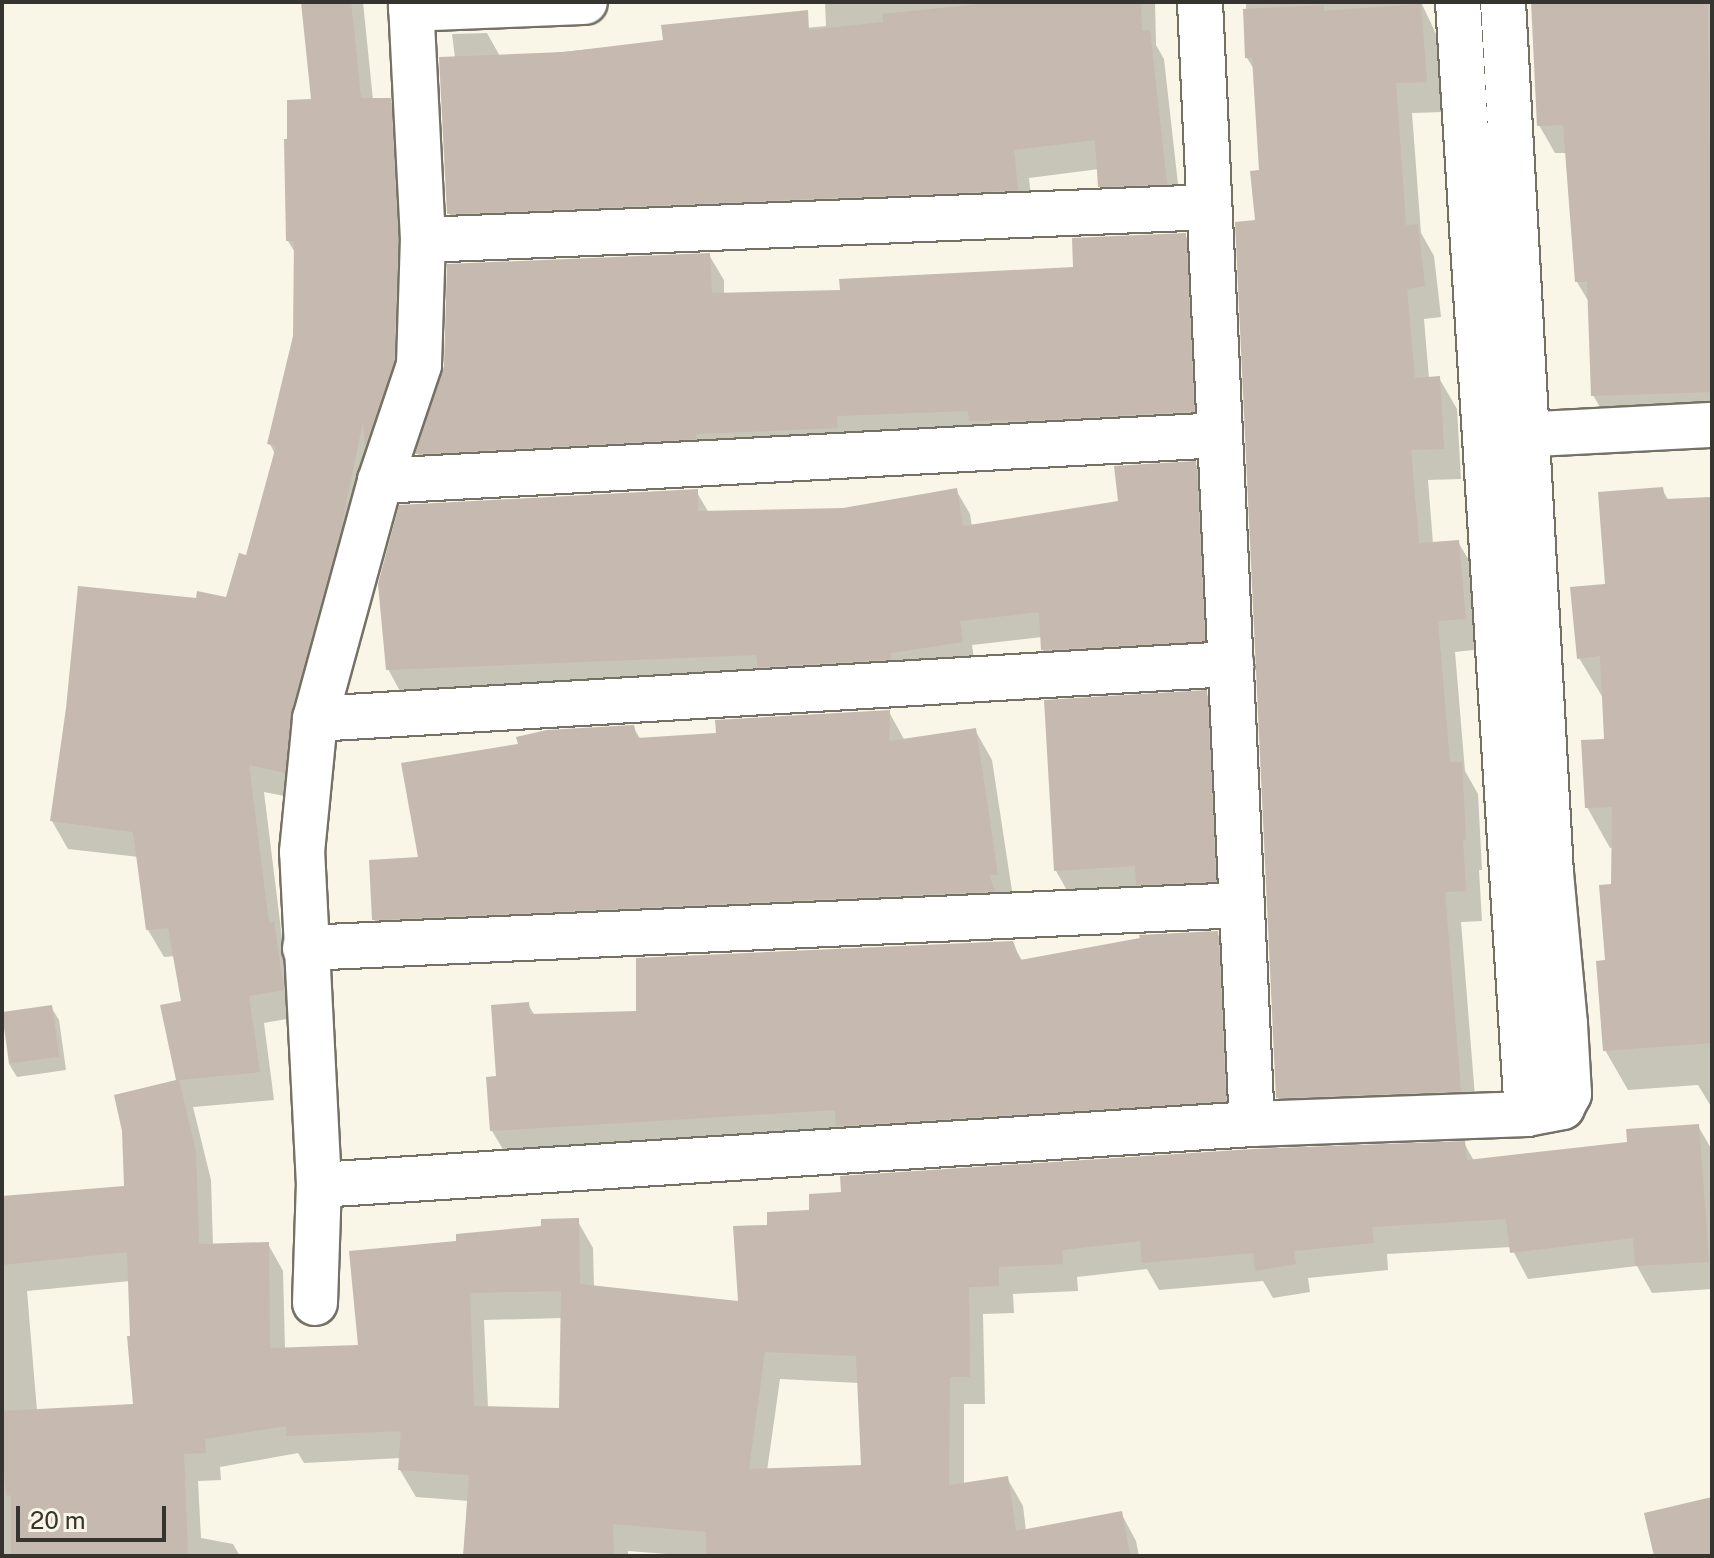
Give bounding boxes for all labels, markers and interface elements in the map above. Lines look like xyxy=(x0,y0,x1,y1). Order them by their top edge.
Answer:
scale bar xyxy=(20,1490,170,1540)
text: 20 m xyxy=(30,1506,86,1534)

